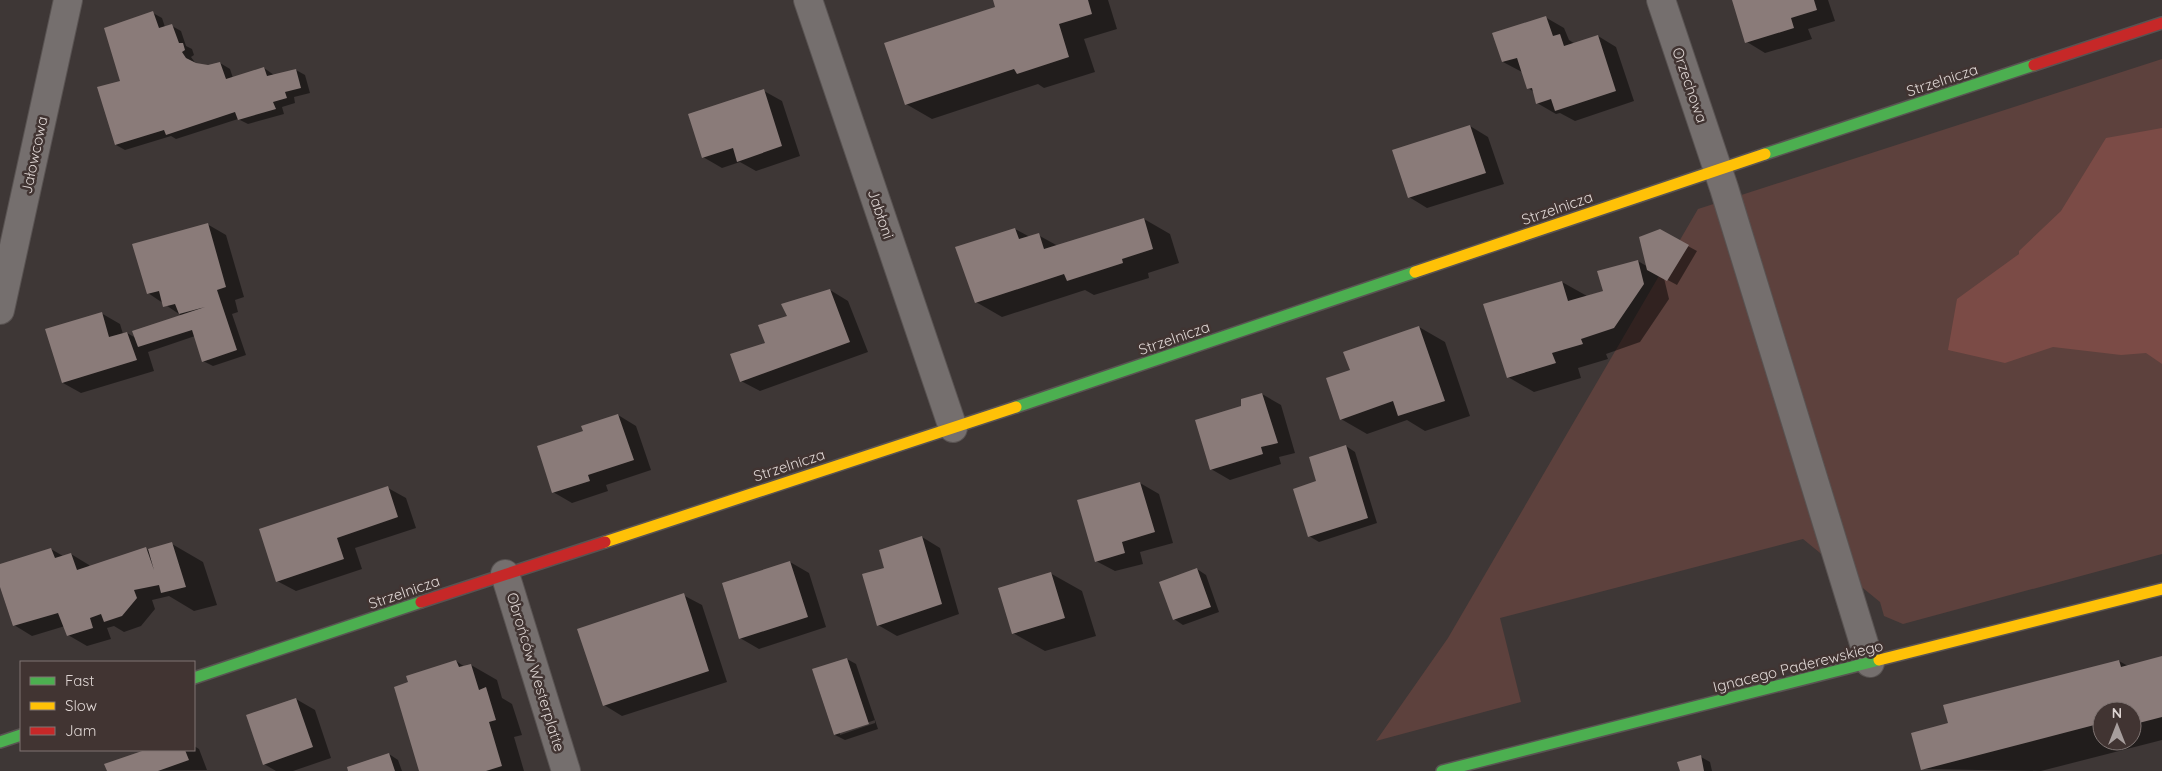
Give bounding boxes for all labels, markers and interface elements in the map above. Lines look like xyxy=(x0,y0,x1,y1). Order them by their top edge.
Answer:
street label: Orzechowa xyxy=(1668,45,1712,125)
street label: Strzelnicza xyxy=(1904,60,1980,100)
street label: Jałowcowa xyxy=(17,115,51,195)
street label: Jabłoni xyxy=(864,187,898,241)
street label: Strzelnicza xyxy=(1519,187,1595,229)
street label: Strzelnicza xyxy=(1136,317,1212,359)
street label: Strzelnicza xyxy=(751,445,827,485)
street label: Strzelnicza xyxy=(366,571,442,613)
street label: Obrońców Westerplatte xyxy=(503,590,569,754)
street label: Ignacego Paderewskiego xyxy=(1711,636,1885,696)
legend xyxy=(20,661,195,751)
text: Fast xyxy=(65,671,94,690)
text: Slow xyxy=(65,696,97,715)
north arrow xyxy=(2092,701,2142,751)
text: N xyxy=(2112,704,2122,722)
text: Jam xyxy=(65,721,96,740)

